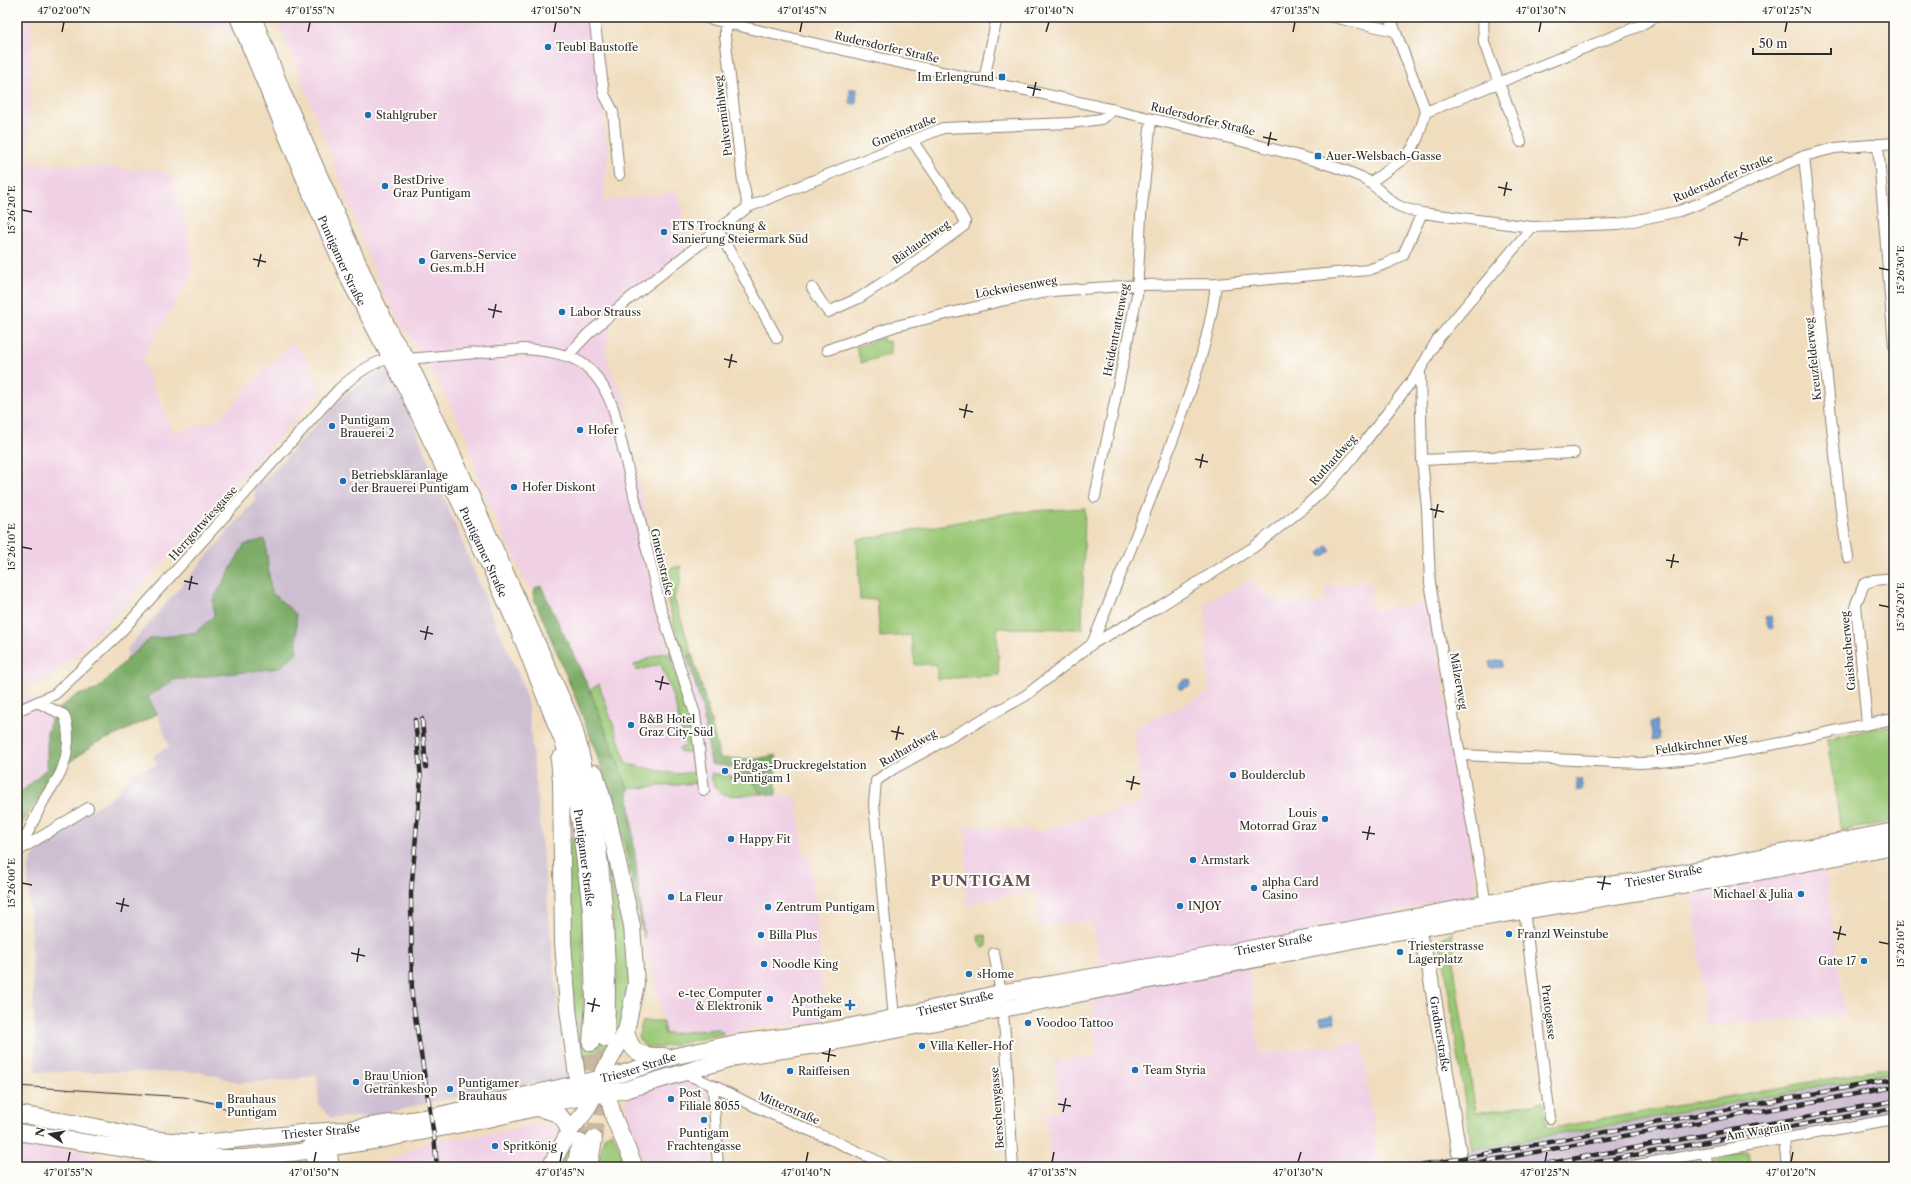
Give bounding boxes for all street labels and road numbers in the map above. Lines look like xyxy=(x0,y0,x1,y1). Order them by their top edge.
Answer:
street label: Rudersdorfer Straße xyxy=(833,28,941,66)
street label: Pulvermühlweg xyxy=(711,75,735,157)
street label: Rudersdorfer Straße xyxy=(1149,99,1257,139)
street label: Gmeinstraße xyxy=(870,112,938,150)
street label: Rudersdorfer Straße xyxy=(1671,151,1775,205)
street label: Puntigamer Straße xyxy=(315,213,369,308)
street label: Bärlauchweg xyxy=(889,217,953,267)
street label: Löckwiesenweg xyxy=(974,273,1058,301)
street label: Heidentrattenweg xyxy=(1100,282,1132,377)
street label: Kreuzfelderweg xyxy=(1802,317,1824,401)
street label: Ruthardweg xyxy=(1307,432,1359,488)
street label: Herrgottwiesgasse xyxy=(166,483,240,563)
street label: Puntigamer Straße xyxy=(456,505,510,600)
street label: Gmeinstraße xyxy=(647,527,677,597)
street label: Gaisbacherweg xyxy=(1838,611,1858,691)
street label: Mälzerweg xyxy=(1447,652,1471,711)
street label: Ruthardweg xyxy=(877,726,939,770)
street label: Feldkirchner Weg xyxy=(1654,731,1748,757)
street label: Puntigamer Straße xyxy=(571,808,598,907)
street label: Triester Straße xyxy=(1624,862,1703,890)
street label: Triester Straße xyxy=(1234,930,1314,959)
street label: Pratogasse xyxy=(1539,984,1559,1040)
street label: Triester Straße xyxy=(915,988,995,1019)
street label: Gradnerstraße xyxy=(1427,995,1453,1073)
street label: Triester Straße xyxy=(599,1049,678,1085)
street label: Berschenygasse xyxy=(987,1067,1007,1149)
street label: Mitterstraße xyxy=(756,1089,822,1127)
street label: Am Wagrain xyxy=(1724,1119,1791,1144)
street label: Triester Straße xyxy=(281,1121,361,1142)

